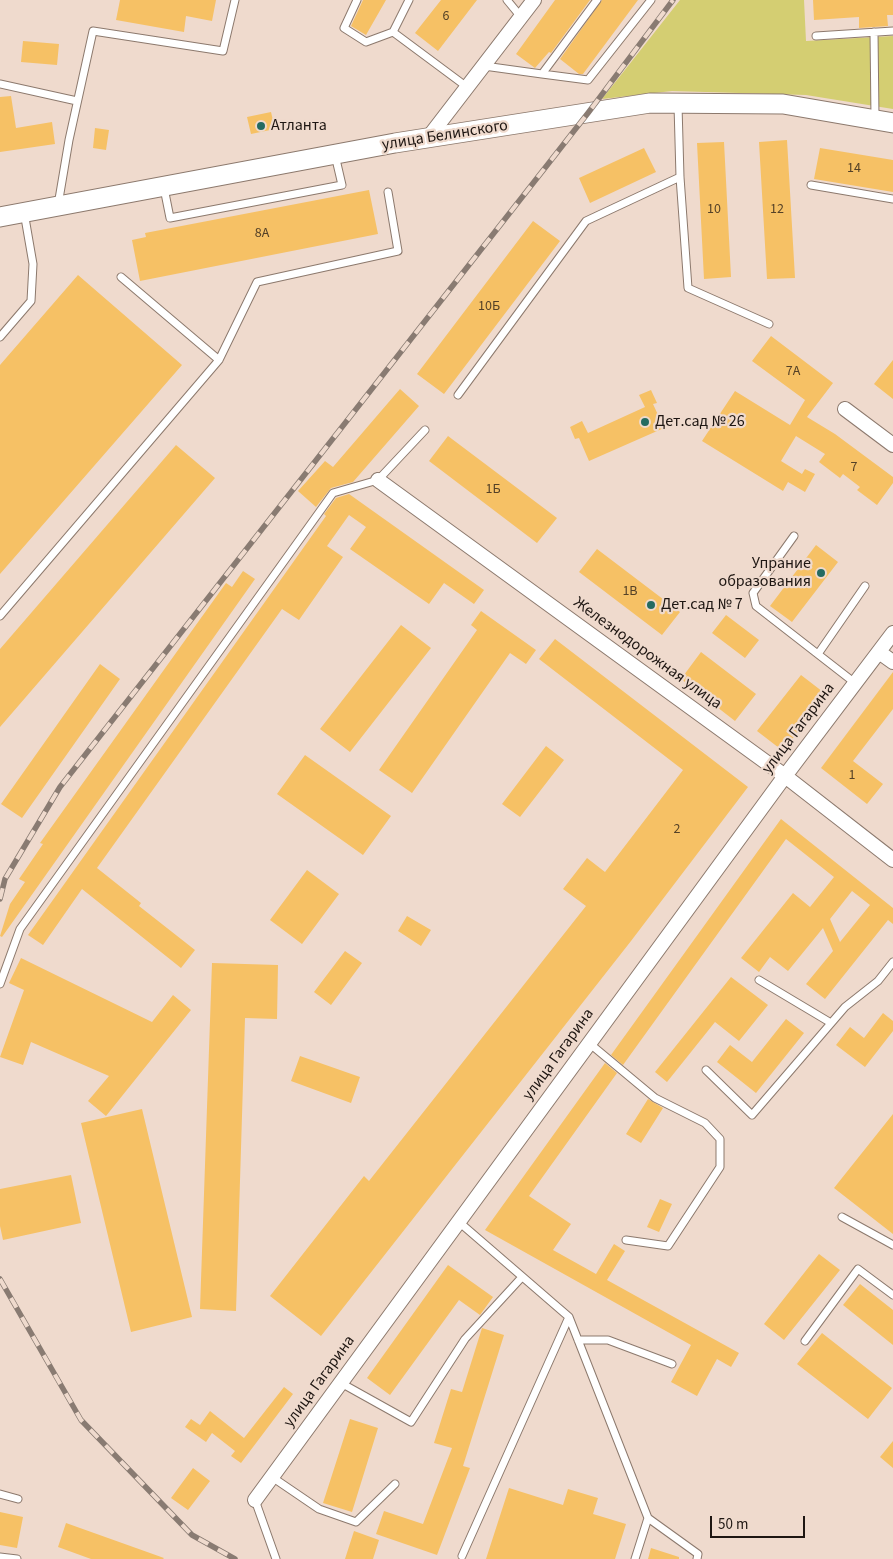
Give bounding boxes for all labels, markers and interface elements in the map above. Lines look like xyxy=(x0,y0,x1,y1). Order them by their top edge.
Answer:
house number: 6 xyxy=(443,9,449,25)
place label: Атланта xyxy=(271,116,327,136)
street label: улица Белинского xyxy=(381,117,509,155)
marker: Атланта xyxy=(255,120,267,132)
house number: 14 xyxy=(847,161,861,177)
house number: 10 xyxy=(707,202,721,218)
house number: 12 xyxy=(770,202,784,218)
house number: 8А xyxy=(255,226,269,242)
house number: 10Б xyxy=(478,299,500,315)
house number: 7А xyxy=(786,364,800,380)
place label: Дет.сад № 26 xyxy=(655,412,745,432)
marker: Дет.сад № 26 xyxy=(639,416,651,428)
house number: 7 xyxy=(851,460,857,476)
house number: 1Б xyxy=(485,482,501,498)
place label: Упрание образования xyxy=(718,554,811,592)
marker: Упрание образования xyxy=(815,567,827,579)
house number: 1В xyxy=(622,584,638,600)
street label: Железнодорожная улица xyxy=(569,594,725,714)
place label: Дет.сад № 7 xyxy=(661,595,743,615)
marker: Дет.сад № 7 xyxy=(645,599,657,611)
street label: улица Гагарина xyxy=(759,680,839,778)
house number: 1 xyxy=(849,768,855,784)
house number: 2 xyxy=(674,822,680,838)
street label: улица Гагарина xyxy=(519,1005,599,1105)
street label: улица Гагарина xyxy=(280,1332,360,1432)
scale bar xyxy=(713,1506,808,1538)
text: 50 m xyxy=(718,1514,748,1535)

